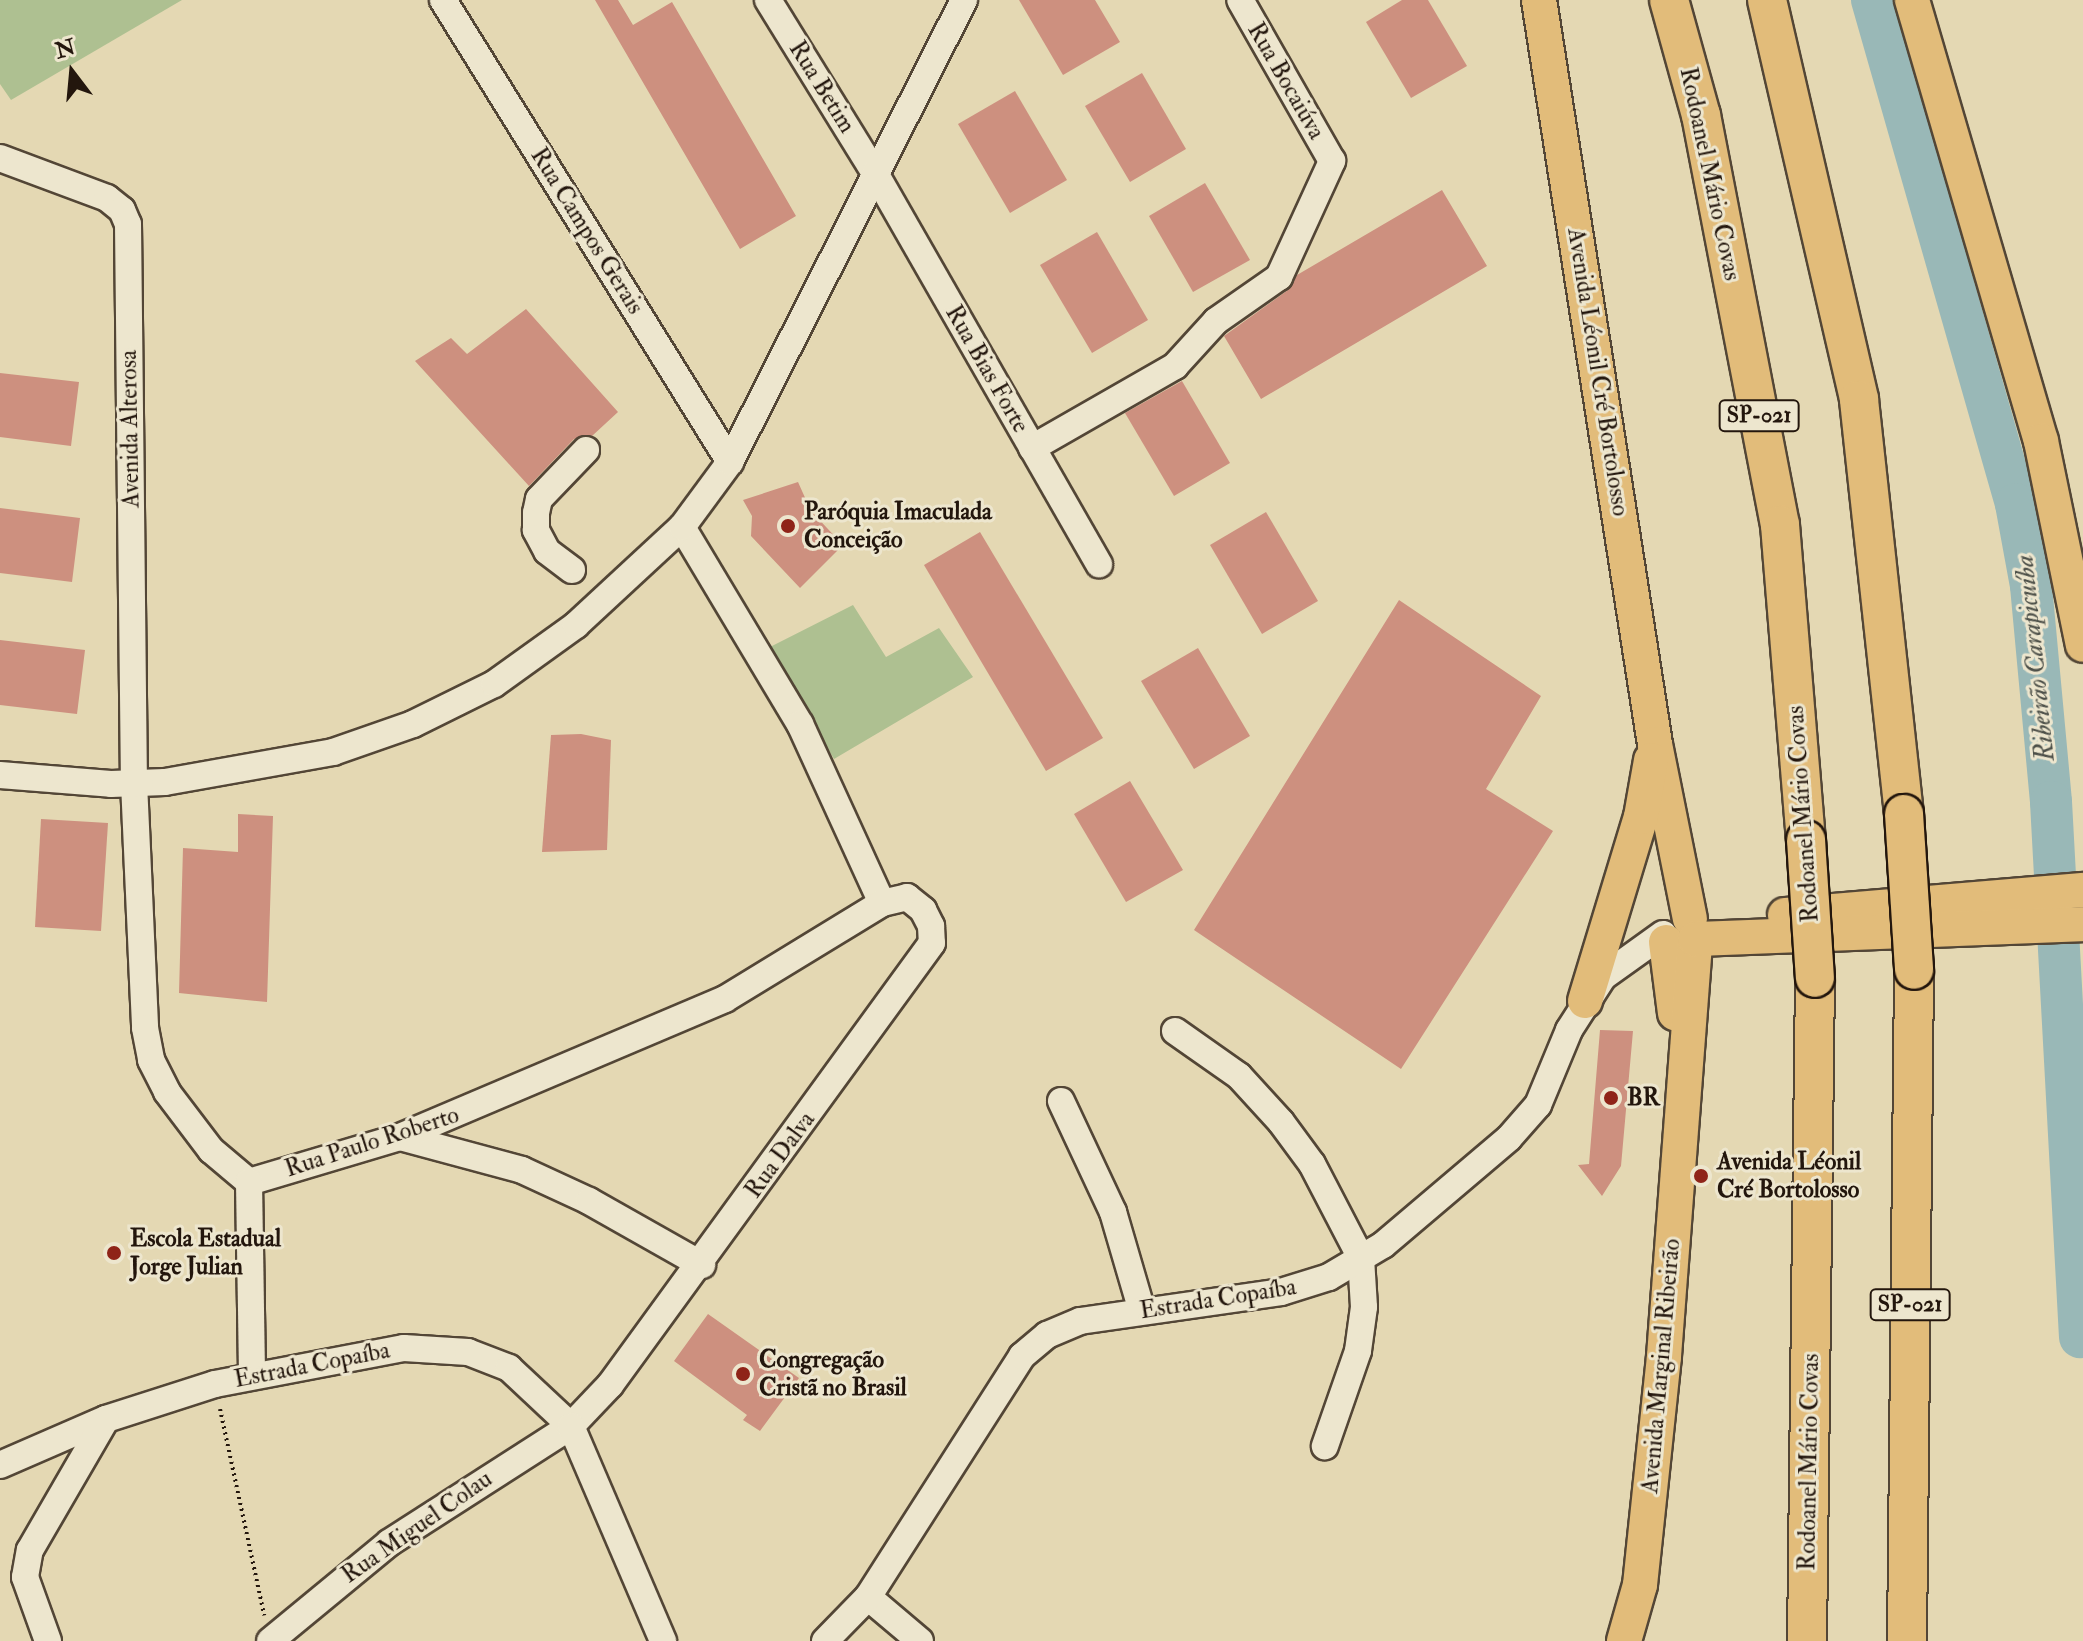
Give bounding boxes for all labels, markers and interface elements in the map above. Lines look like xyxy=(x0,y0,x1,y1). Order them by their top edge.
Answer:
street label: Rua Bocaiúva xyxy=(1241,18,1331,144)
north arrow xyxy=(32,32,112,112)
text: N xyxy=(52,33,79,65)
street label: Rua Betim xyxy=(783,36,861,138)
street label: Rodoanel Mário Covas xyxy=(1673,65,1747,283)
street label: Rua Campos Gerais xyxy=(524,142,650,320)
street label: Avenida Léonil Cré Bortolosso xyxy=(1561,226,1635,518)
street label: Rua Bias Forte xyxy=(939,300,1035,438)
street label: Avenida Alterosa xyxy=(114,350,146,508)
road number: SP-021 xyxy=(1717,398,1801,434)
place label: Paróquia Imaculada Conceição xyxy=(804,498,992,554)
marker: Paróquia Imaculada Conceição xyxy=(779,517,797,535)
water label: Ribeirão Carapicuíba xyxy=(2010,553,2062,763)
street label: Rodoanel Mário Covas xyxy=(1781,705,1825,923)
place label: BR xyxy=(1627,1084,1660,1112)
marker: BR xyxy=(1602,1089,1620,1107)
street label: Rua Paulo Roberto xyxy=(281,1100,463,1184)
street label: Rua Dalva xyxy=(739,1106,821,1204)
place label: Avenida Léonil Cré Bortolosso xyxy=(1717,1148,1861,1204)
marker: Avenida Léonil Cré Bortolosso xyxy=(1692,1167,1710,1185)
place label: Escola Estadual Jorge Julian xyxy=(130,1225,281,1281)
street label: Avenida Marginal Ribeirão xyxy=(1636,1237,1686,1495)
marker: Escola Estadual Jorge Julian xyxy=(105,1244,123,1262)
street label: Estrada Copaíba xyxy=(1138,1272,1298,1326)
road number: SP-021 xyxy=(1868,1287,1952,1323)
street label: Estrada Copaíba xyxy=(232,1336,392,1394)
place label: Congregação Cristã no Brasil xyxy=(759,1346,907,1402)
street label: Rodoanel Mário Covas xyxy=(1793,1353,1825,1571)
marker: Congregação Cristã no Brasil xyxy=(734,1365,752,1383)
street label: Rua Miguel Colau xyxy=(336,1464,498,1590)

